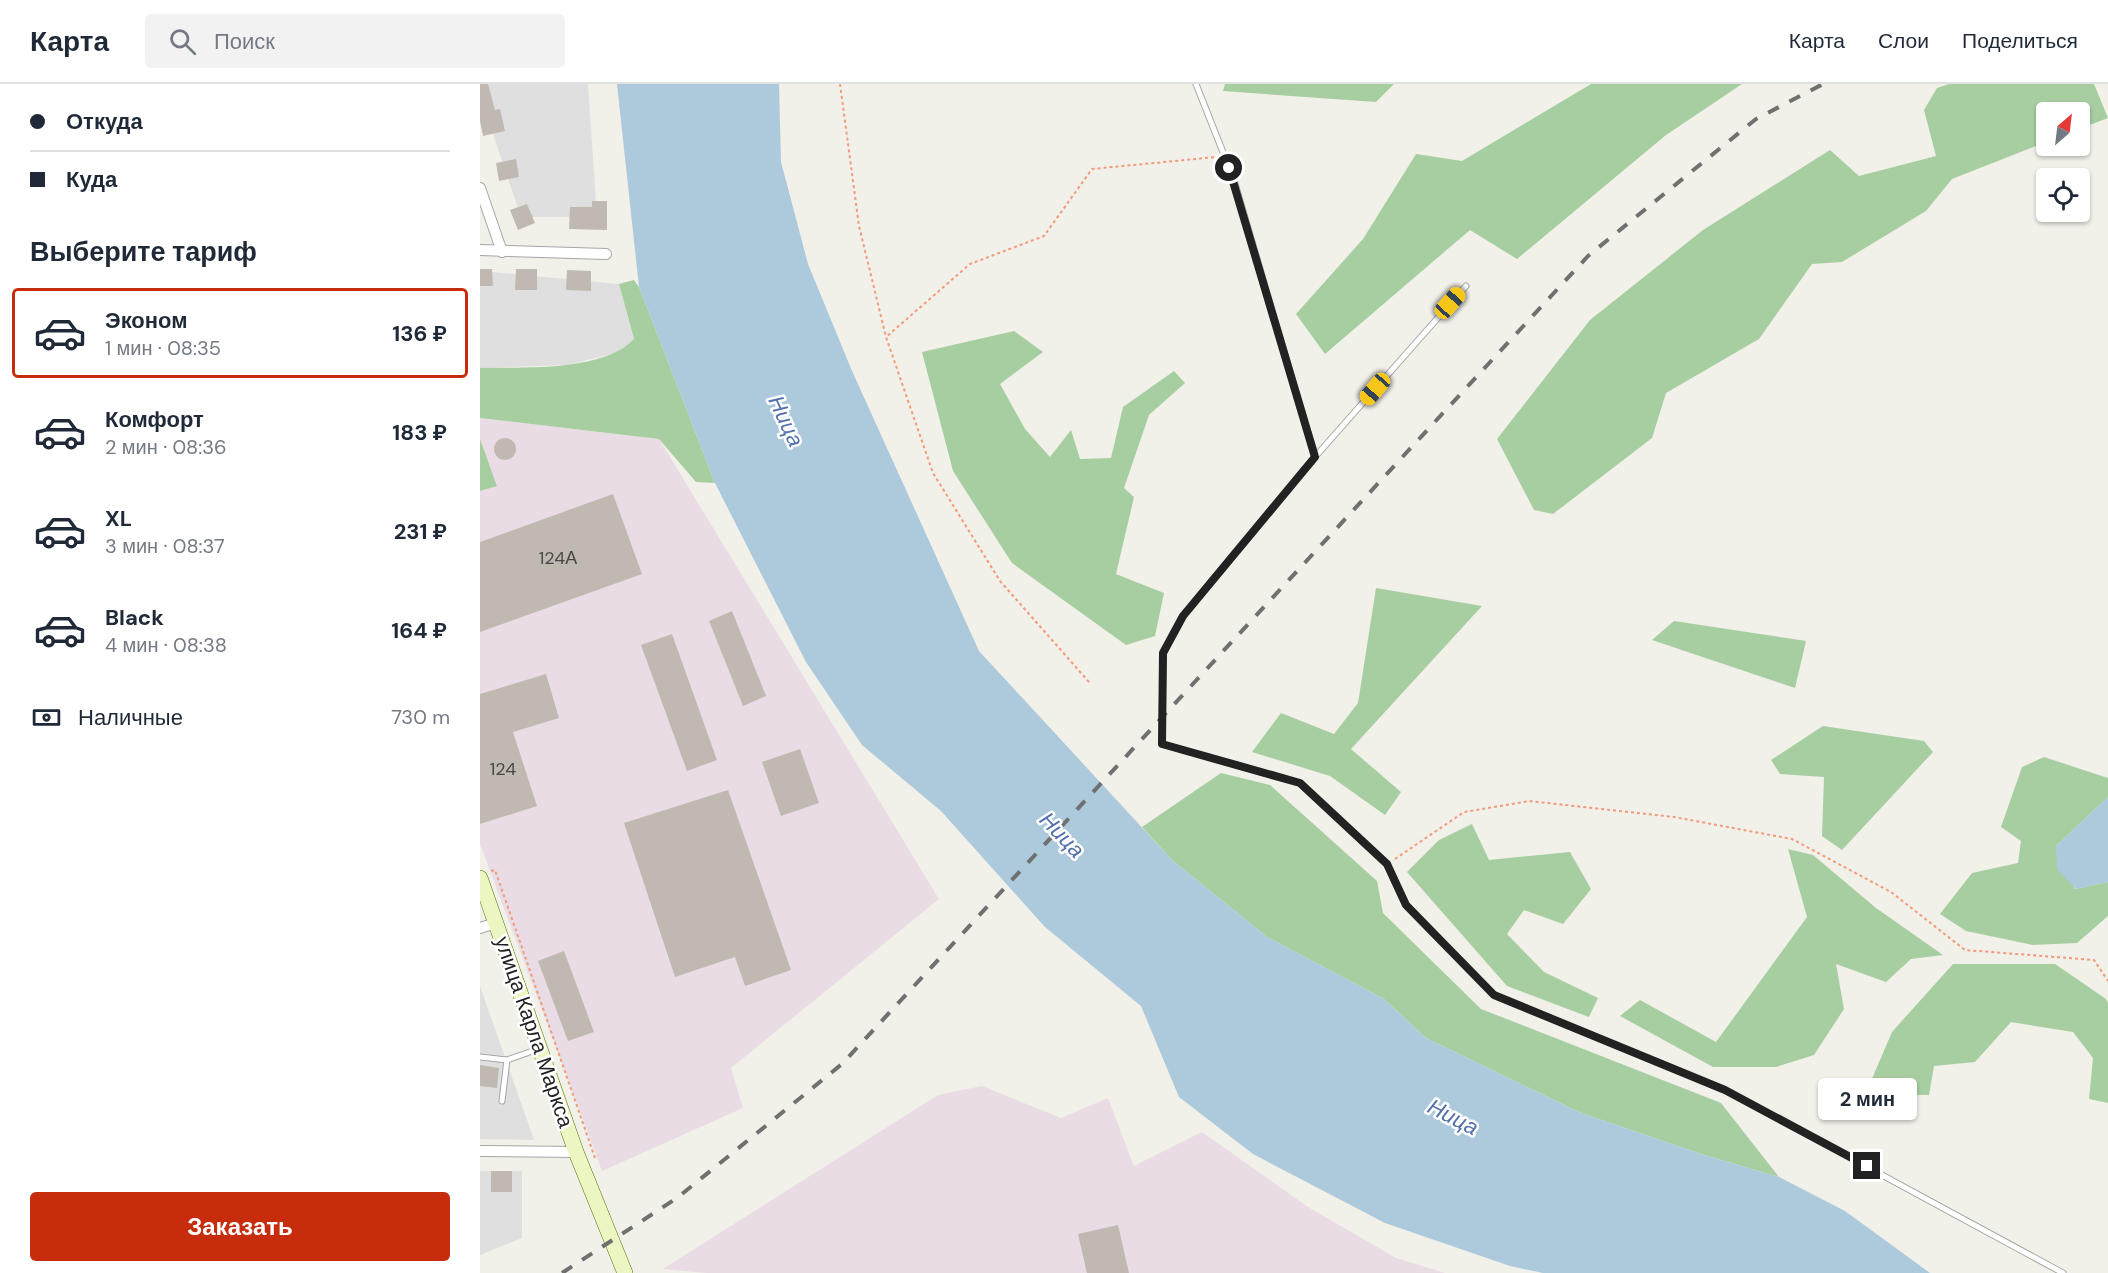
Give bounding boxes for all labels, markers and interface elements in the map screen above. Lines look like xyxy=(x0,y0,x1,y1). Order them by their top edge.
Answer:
search box xyxy=(145,14,565,68)
text: Карта xyxy=(30,23,109,60)
icon: search xyxy=(166,25,199,58)
text: Поиск xyxy=(214,27,275,56)
text: Карта xyxy=(1789,27,1845,55)
text: Слои xyxy=(1878,27,1929,55)
text: Поделиться xyxy=(1962,27,2078,55)
north arrow xyxy=(2036,102,2090,156)
map controls xyxy=(2036,102,2090,222)
text: Откуда xyxy=(66,107,143,136)
route start xyxy=(1215,154,1242,181)
text: Куда xyxy=(66,165,117,194)
button: locate xyxy=(2036,168,2090,222)
text: Выберите тариф xyxy=(30,234,257,269)
car xyxy=(1431,284,1469,322)
icon: car xyxy=(33,306,87,360)
text: Эконом xyxy=(105,306,188,335)
text: 136 ₽ xyxy=(392,319,447,348)
text: 1 мин · 08:35 xyxy=(105,335,221,361)
car xyxy=(1356,370,1394,408)
water label: Ница xyxy=(762,391,810,451)
icon: car xyxy=(33,405,87,459)
text: Комфорт xyxy=(105,405,204,434)
text: 183 ₽ xyxy=(392,418,447,447)
text: 2 мин · 08:36 xyxy=(105,434,227,460)
icon: car xyxy=(33,504,87,558)
text: XL xyxy=(105,504,132,533)
text: 231 ₽ xyxy=(394,517,447,546)
text: 3 мин · 08:37 xyxy=(105,533,225,559)
house number: 124А xyxy=(539,546,577,570)
icon: car xyxy=(33,603,87,657)
text: Black xyxy=(105,603,164,632)
text: 164 ₽ xyxy=(391,616,447,645)
text: 4 мин · 08:38 xyxy=(105,632,227,658)
icon: cash xyxy=(30,701,63,734)
text: Наличные xyxy=(78,703,183,732)
text: 730 m xyxy=(391,704,450,730)
house number: 124 xyxy=(490,757,516,781)
water label: Ница xyxy=(1033,806,1091,864)
street label: улица Карла Маркса xyxy=(488,933,580,1132)
callout: 2 мин xyxy=(1818,1079,1916,1121)
text: 2 мин xyxy=(1840,1086,1895,1112)
water label: Ница xyxy=(1423,1092,1483,1142)
route end xyxy=(1853,1152,1880,1179)
button: Заказать xyxy=(30,1192,450,1261)

